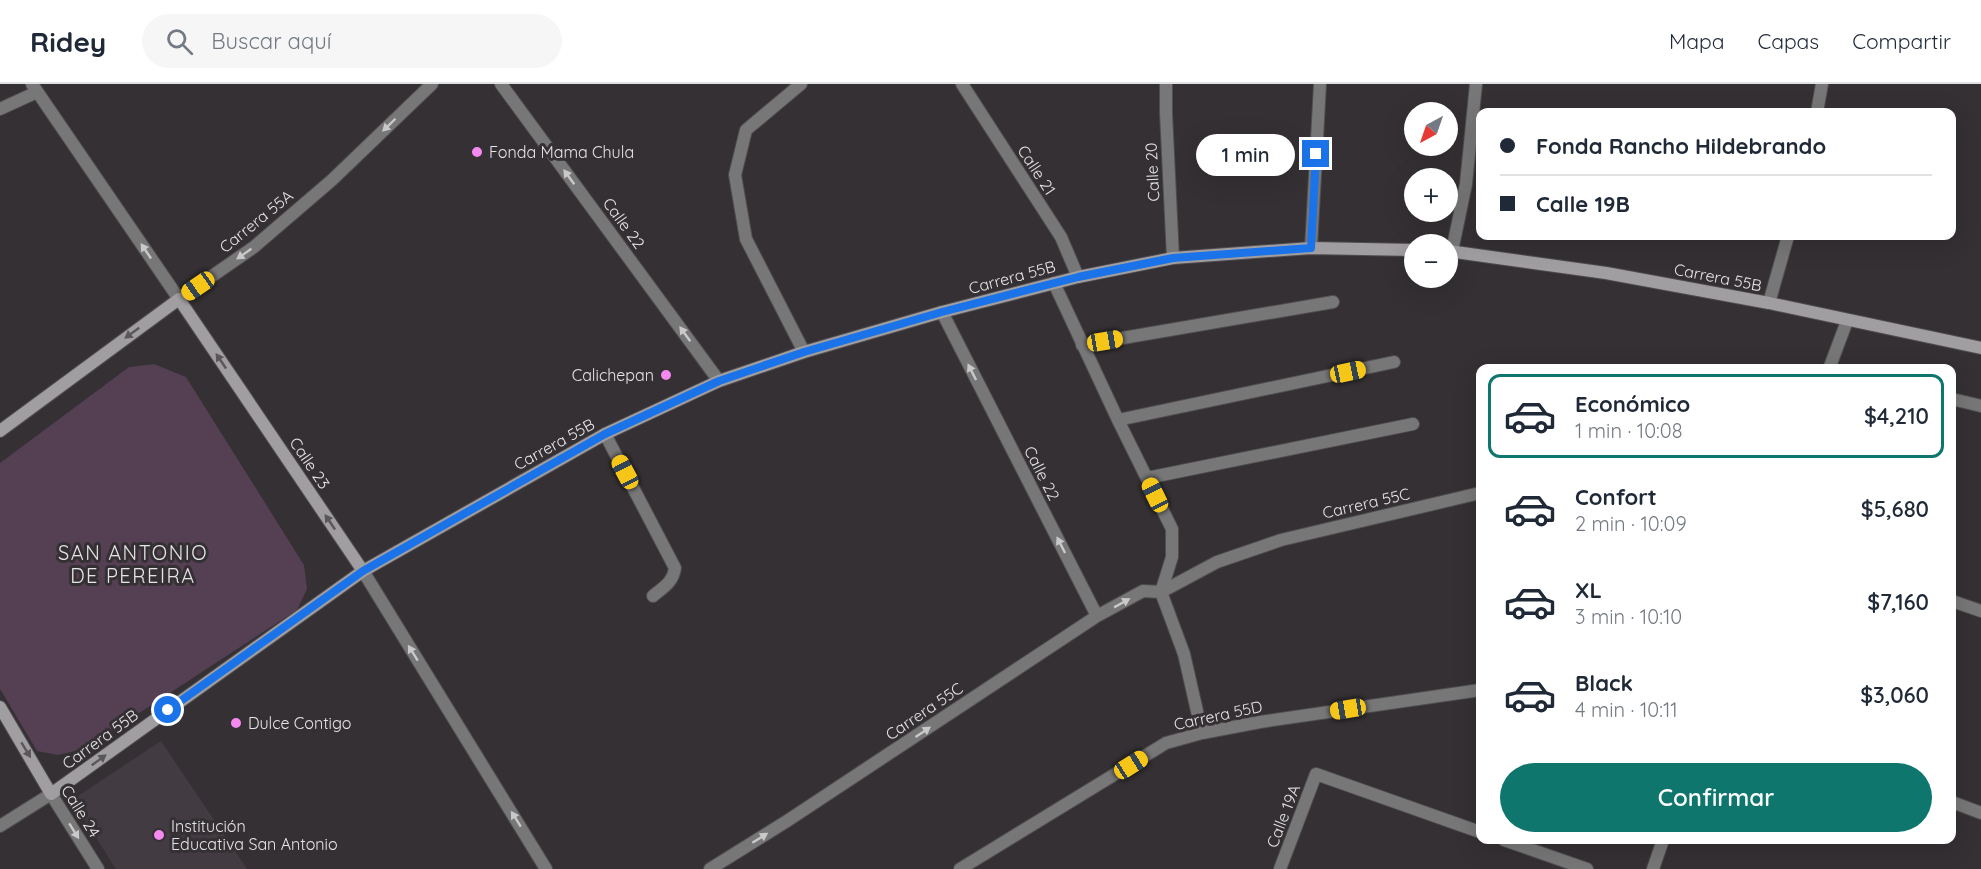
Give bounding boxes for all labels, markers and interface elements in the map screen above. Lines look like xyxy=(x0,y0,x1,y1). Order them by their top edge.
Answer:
search box xyxy=(142,14,562,68)
text: Ridey xyxy=(30,24,106,59)
icon: search xyxy=(163,25,196,58)
text: Buscar aquí xyxy=(211,27,332,55)
text: Mapa xyxy=(1669,28,1724,54)
text: Capas xyxy=(1757,28,1819,54)
text: Compartir xyxy=(1852,28,1951,54)
north arrow xyxy=(1404,102,1458,156)
map controls xyxy=(1404,102,1458,288)
one-way arrow xyxy=(383,117,397,131)
text: Fonda Rancho Hildebrando xyxy=(1536,132,1826,160)
callout: 1 min xyxy=(1196,133,1295,175)
route end xyxy=(1302,140,1329,167)
street label: Calle 21 xyxy=(1013,141,1061,199)
place label: Fonda Mama Chula xyxy=(489,142,634,162)
street label: Calle 20 xyxy=(1140,142,1164,202)
text: 1 min xyxy=(1222,142,1269,167)
marker: Fonda Mama Chula xyxy=(470,145,484,159)
button: + xyxy=(1404,168,1458,222)
one-way arrow xyxy=(563,169,575,185)
street label: Carrera 55A xyxy=(215,185,297,257)
text: Calle 19B xyxy=(1536,190,1630,218)
street label: Calle 22 xyxy=(599,193,649,253)
button: − xyxy=(1404,234,1458,288)
one-way arrow xyxy=(140,243,152,259)
one-way arrow xyxy=(236,248,252,259)
street label: Carrera 55B xyxy=(966,256,1058,298)
street label: Carrera 55B xyxy=(1672,259,1764,295)
car xyxy=(178,268,218,304)
one-way arrow xyxy=(679,326,691,341)
one-way arrow xyxy=(125,327,140,339)
car xyxy=(1086,329,1124,353)
one-way arrow xyxy=(215,353,227,369)
car xyxy=(1329,359,1367,385)
one-way arrow xyxy=(968,363,977,380)
place label: Calichepan xyxy=(572,365,654,385)
marker: Calichepan xyxy=(659,368,673,382)
icon: car xyxy=(1503,389,1557,443)
text: Económico xyxy=(1575,390,1690,418)
text: $4,210 xyxy=(1864,402,1929,430)
street label: Carrera 55B xyxy=(510,414,598,474)
text: 1 min · 10:08 xyxy=(1575,418,1683,443)
street label: Calle 23 xyxy=(285,433,335,493)
street label: Calle 22 xyxy=(1020,442,1064,504)
car xyxy=(609,452,641,492)
car xyxy=(1139,475,1171,515)
icon: car xyxy=(1503,482,1557,536)
street label: Carrera 55C xyxy=(1320,483,1412,523)
text: Confort xyxy=(1575,483,1657,511)
text: $5,680 xyxy=(1861,495,1929,523)
text: 2 min · 10:09 xyxy=(1575,511,1687,536)
one-way arrow xyxy=(324,515,336,531)
one-way arrow xyxy=(1056,537,1066,554)
district label: SAN ANTONIO DE PEREIRA xyxy=(58,540,208,588)
icon: car xyxy=(1503,575,1557,629)
text: XL xyxy=(1575,576,1602,604)
text: $7,160 xyxy=(1867,588,1929,616)
one-way arrow xyxy=(1114,598,1131,608)
text: 3 min · 10:10 xyxy=(1575,604,1682,629)
one-way arrow xyxy=(408,645,419,661)
icon: car xyxy=(1503,668,1557,722)
text: Black xyxy=(1575,669,1633,697)
street label: Carrera 55C xyxy=(881,678,967,744)
text: $3,060 xyxy=(1860,681,1929,709)
route start xyxy=(154,696,181,723)
street label: Carrera 55D xyxy=(1172,696,1264,734)
car xyxy=(1329,697,1367,721)
text: 4 min · 10:11 xyxy=(1575,697,1678,722)
street label: Carrera 55B xyxy=(58,705,142,773)
place label: Dulce Contigo xyxy=(248,713,351,733)
marker: Dulce Contigo xyxy=(229,716,243,730)
one-way arrow xyxy=(915,726,931,737)
one-way arrow xyxy=(20,742,31,758)
car xyxy=(1111,748,1151,782)
one-way arrow xyxy=(90,754,106,766)
button: Confirmar xyxy=(1500,763,1932,832)
street label: Calle 24 xyxy=(57,781,105,841)
street label: Calle 19A xyxy=(1262,782,1304,850)
one-way arrow xyxy=(510,811,521,827)
place label: Institución Educativa San Antonio xyxy=(171,816,338,854)
one-way arrow xyxy=(69,823,80,839)
marker: Institución Educativa San Antonio xyxy=(152,828,166,842)
one-way arrow xyxy=(752,833,768,844)

